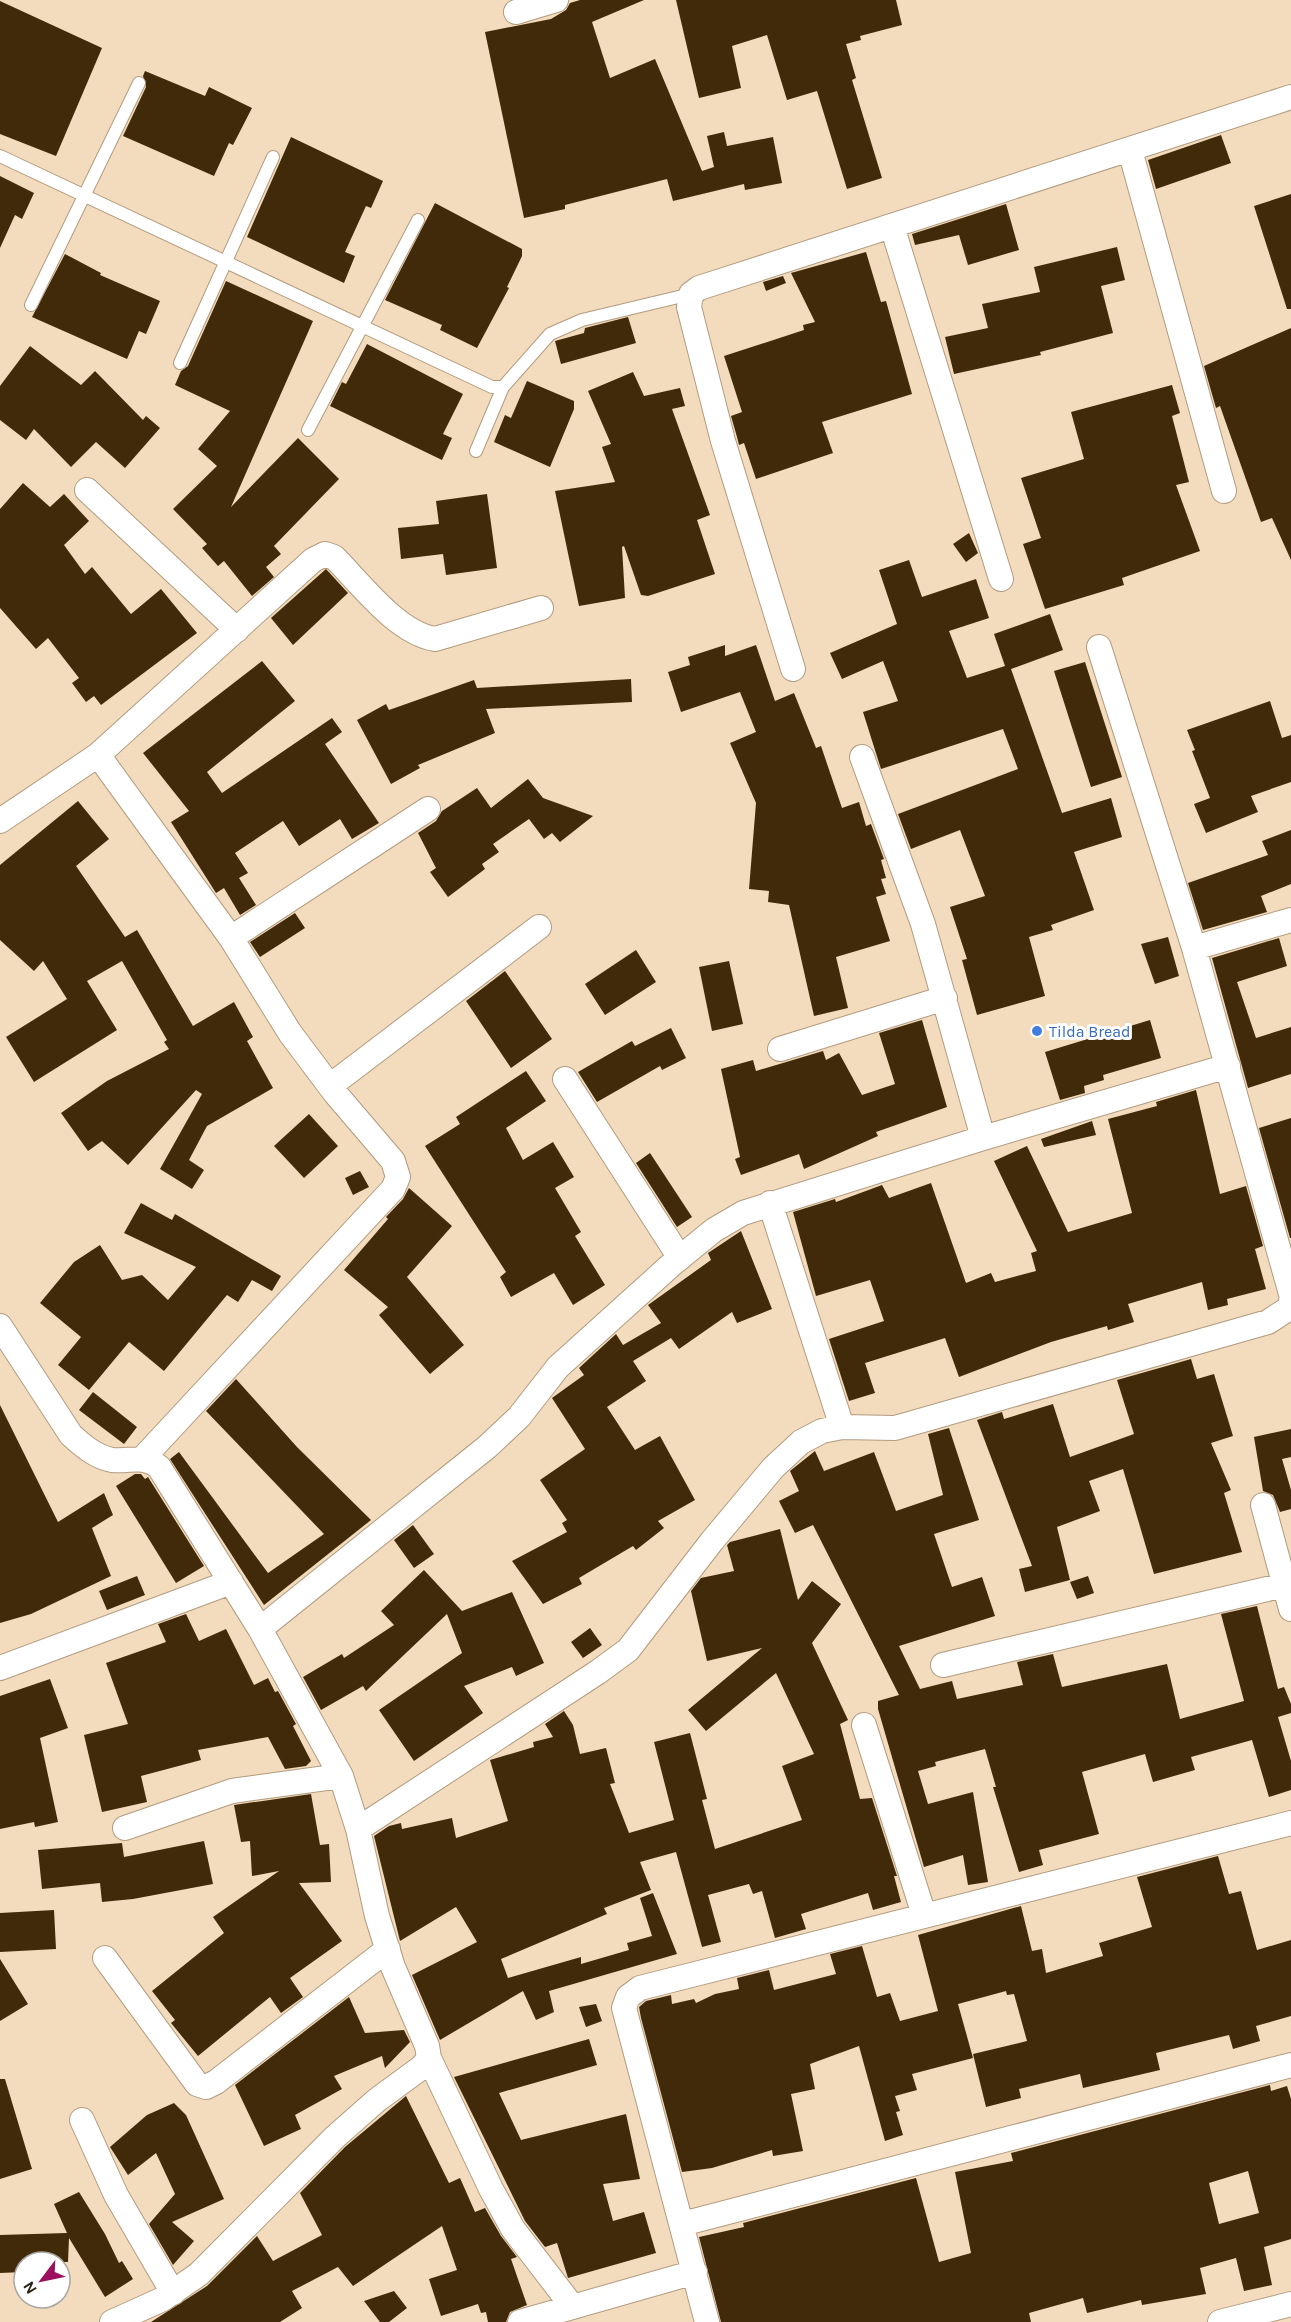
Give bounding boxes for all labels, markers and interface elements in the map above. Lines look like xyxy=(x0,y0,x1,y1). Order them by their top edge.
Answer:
place label: Tilda Bread xyxy=(1049,1022,1131,1041)
marker: Tilda Bread xyxy=(1030,1024,1044,1038)
north arrow xyxy=(12,2250,72,2310)
text: N xyxy=(19,2278,41,2298)

